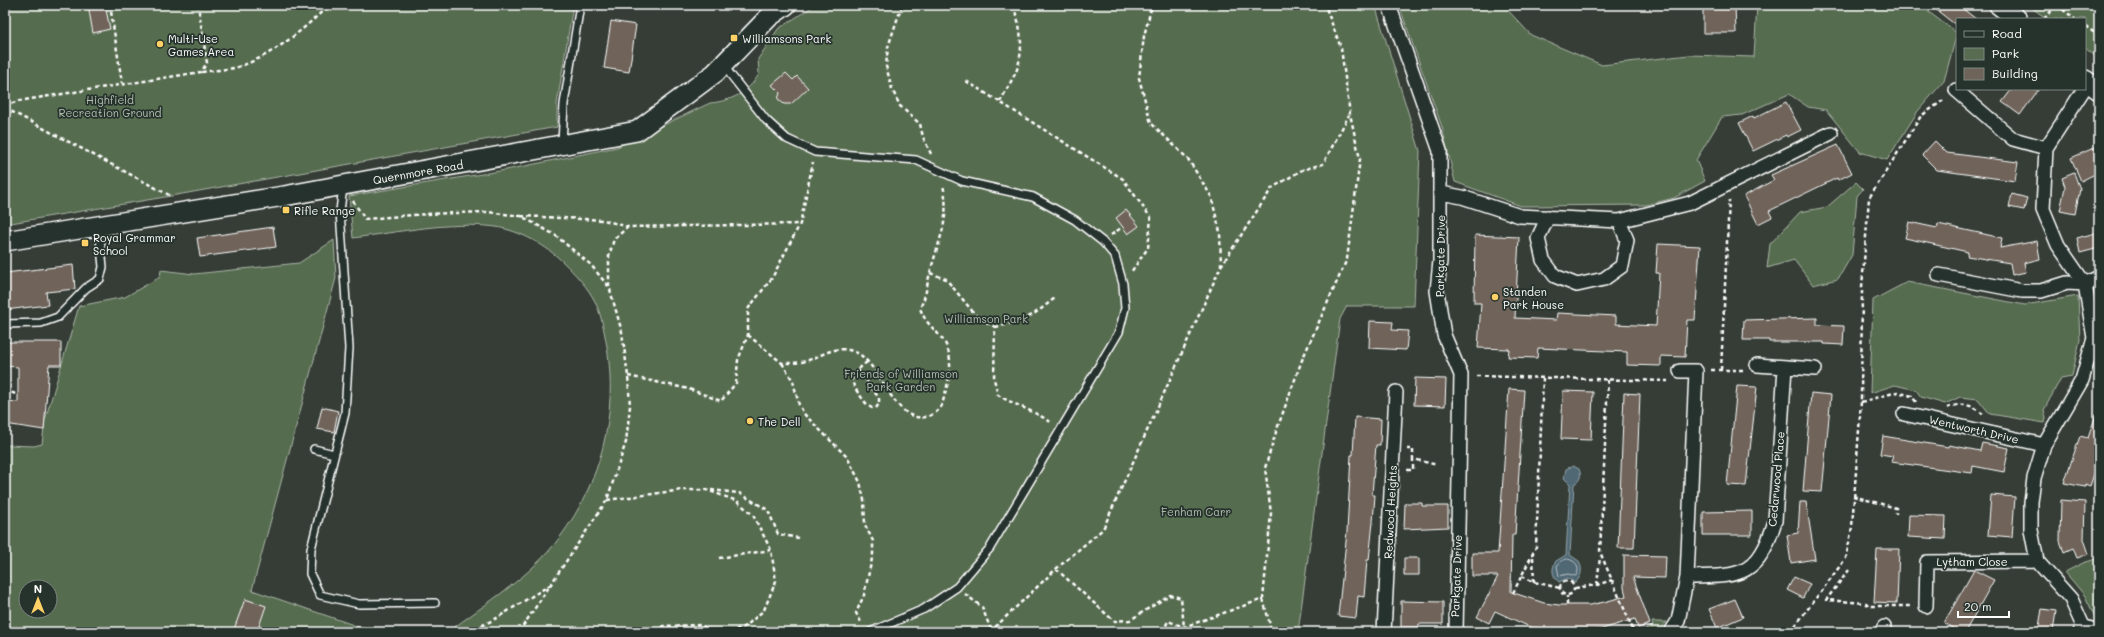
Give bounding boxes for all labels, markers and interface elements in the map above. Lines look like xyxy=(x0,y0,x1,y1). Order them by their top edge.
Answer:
legend xyxy=(1956,18,2086,90)
text: Road xyxy=(1992,25,2022,41)
place label: Multi-Use Games Area xyxy=(168,31,234,59)
place label: Williamsons Park xyxy=(742,31,831,46)
marker: Williamsons Park xyxy=(729,33,739,43)
marker: Multi-Use Games Area xyxy=(155,39,165,49)
text: Park xyxy=(1992,45,2019,61)
text: Building xyxy=(1992,65,2038,81)
park label: Highfield Recreation Ground xyxy=(58,92,162,120)
street label: Quernmore Road xyxy=(372,157,464,187)
place label: Rifle Range xyxy=(294,203,355,218)
marker: Rifle Range xyxy=(281,205,291,215)
street label: Parkgate Drive xyxy=(1432,214,1448,297)
place label: Royal Grammar School xyxy=(93,230,176,258)
marker: Royal Grammar School xyxy=(80,238,90,248)
place label: Standen Park House xyxy=(1503,284,1564,312)
marker: Standen Park House xyxy=(1490,292,1500,302)
park label: Williamson Park xyxy=(944,311,1028,326)
park label: Friends of Williamson Park Garden xyxy=(844,366,958,394)
street label: Wentworth Drive xyxy=(1928,411,2021,447)
place label: The Dell xyxy=(758,414,801,429)
marker: The Dell xyxy=(745,416,755,426)
street label: Cedarwood Place xyxy=(1764,430,1788,527)
street label: Redwood Heights xyxy=(1380,465,1400,559)
park label: Fenham Carr xyxy=(1161,504,1231,519)
street label: Parkgate Drive xyxy=(1447,534,1465,617)
street label: Lytham Close xyxy=(1936,554,2008,569)
north arrow xyxy=(18,579,58,619)
text: N xyxy=(34,581,42,596)
scale bar xyxy=(1958,593,2009,619)
text: 20 m xyxy=(1964,598,1992,614)

